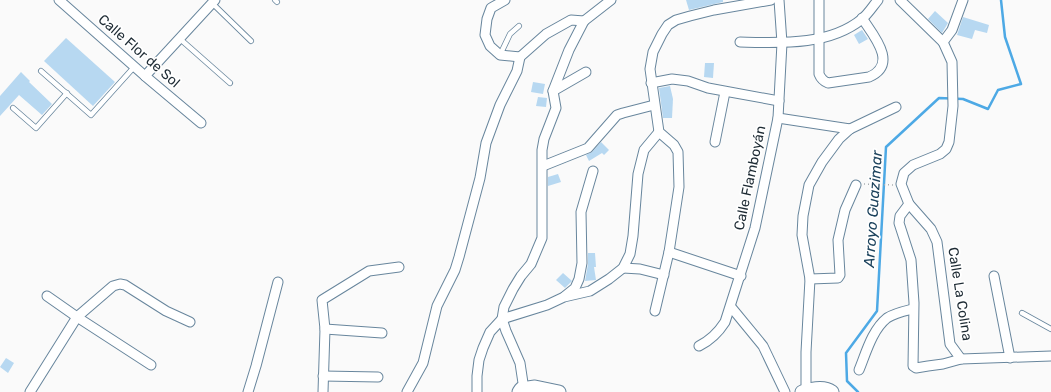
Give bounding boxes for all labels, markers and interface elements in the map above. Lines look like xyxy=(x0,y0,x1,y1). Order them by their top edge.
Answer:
street label: Calle Flor de Sol xyxy=(95,11,183,91)
street label: Calle Flamboyán xyxy=(731,124,769,232)
water label: Arroyo Guazimar xyxy=(860,149,886,269)
street label: Calle La Colina xyxy=(944,246,976,342)

